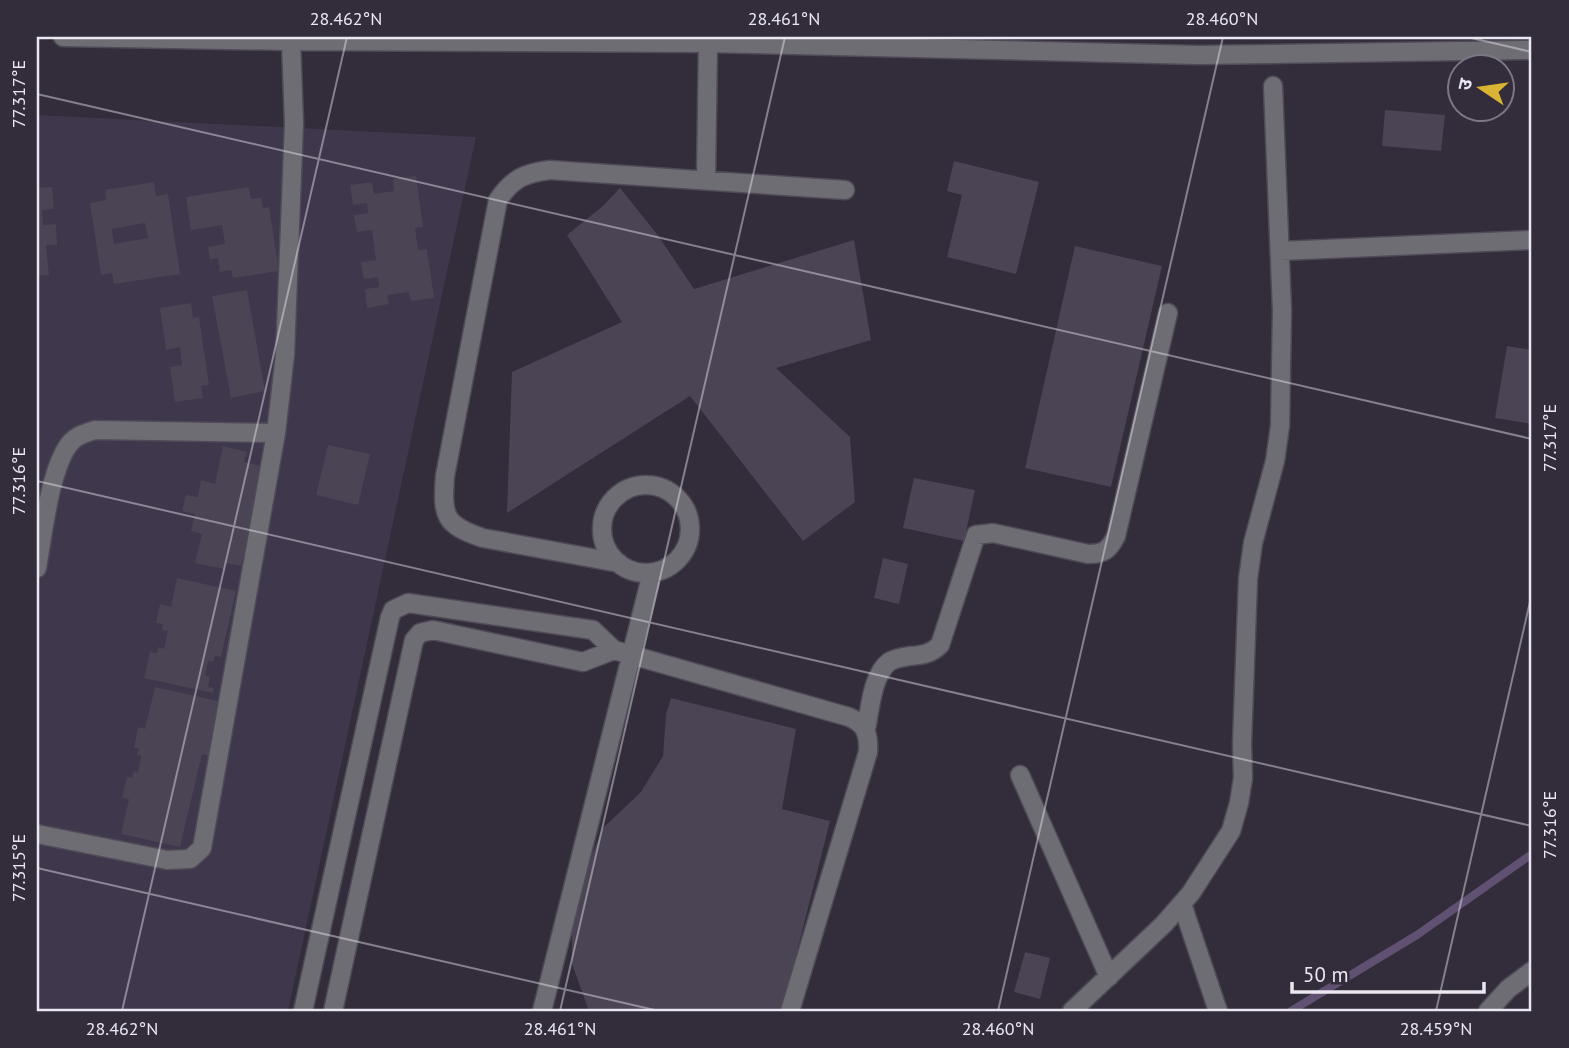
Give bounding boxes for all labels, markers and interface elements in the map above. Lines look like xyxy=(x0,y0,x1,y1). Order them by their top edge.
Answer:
text: 28.462°N xyxy=(310,7,382,30)
text: 28.461°N xyxy=(748,7,820,30)
text: 28.460°N xyxy=(1186,7,1258,30)
north arrow xyxy=(1446,52,1516,122)
text: 77.317°E xyxy=(7,60,30,128)
text: उ xyxy=(1451,75,1478,92)
text: 77.317°E xyxy=(1538,404,1561,472)
text: 77.316°E xyxy=(7,447,30,515)
text: 77.316°E xyxy=(1538,791,1561,859)
text: 77.315°E xyxy=(7,834,30,902)
scale bar xyxy=(1292,950,1485,994)
text: 50 m xyxy=(1303,961,1349,988)
text: 28.462°N xyxy=(86,1017,158,1040)
text: 28.461°N xyxy=(524,1017,596,1040)
text: 28.460°N xyxy=(962,1017,1034,1040)
text: 28.459°N xyxy=(1400,1017,1472,1040)

